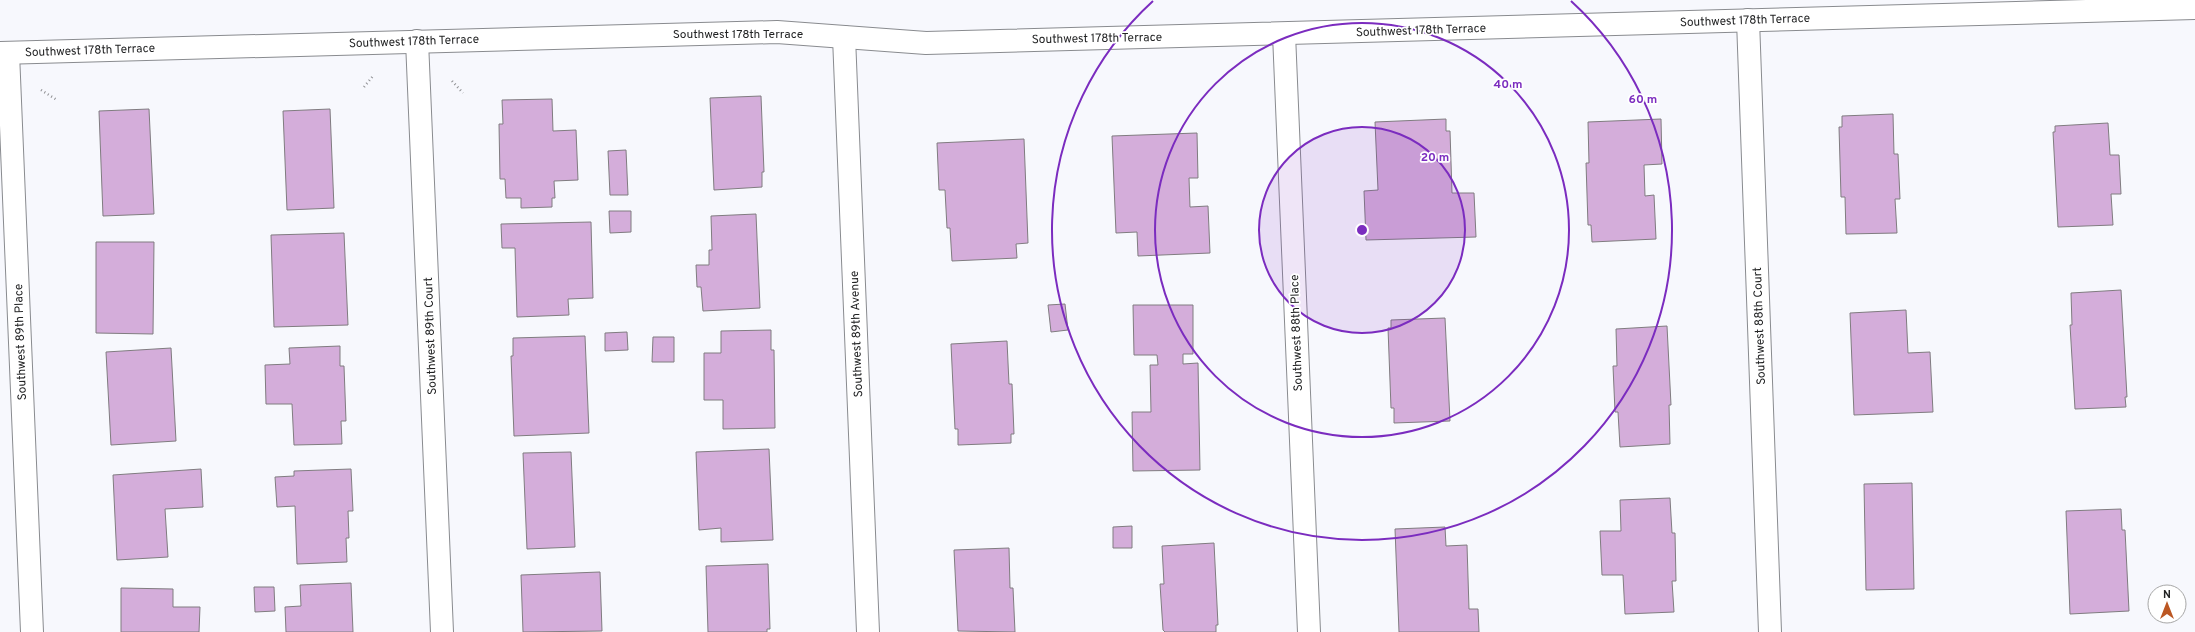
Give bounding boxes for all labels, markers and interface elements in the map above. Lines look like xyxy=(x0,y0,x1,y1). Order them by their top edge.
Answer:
street label: Southwest 178th Terrace xyxy=(1680,11,1810,31)
street label: Southwest 178th Terrace xyxy=(1356,21,1486,41)
street label: Southwest 178th Terrace xyxy=(673,27,803,43)
street label: Southwest 178th Terrace xyxy=(1032,30,1162,48)
street label: Southwest 178th Terrace xyxy=(349,32,479,52)
street label: Southwest 178th Terrace xyxy=(25,41,155,61)
text: 40 m xyxy=(1493,77,1523,93)
text: 60 m xyxy=(1629,92,1657,108)
text: 20 m xyxy=(1421,150,1449,166)
centre of rings xyxy=(1355,223,1369,237)
street label: Southwest 88th Court xyxy=(1750,267,1770,385)
street label: Southwest 89th Avenue xyxy=(847,270,867,398)
street label: Southwest 88th Place xyxy=(1287,274,1307,392)
street label: Southwest 89th Court xyxy=(421,277,441,395)
street label: Southwest 89th Place xyxy=(11,283,31,401)
north arrow xyxy=(2147,584,2187,624)
text: N xyxy=(2163,588,2171,602)

